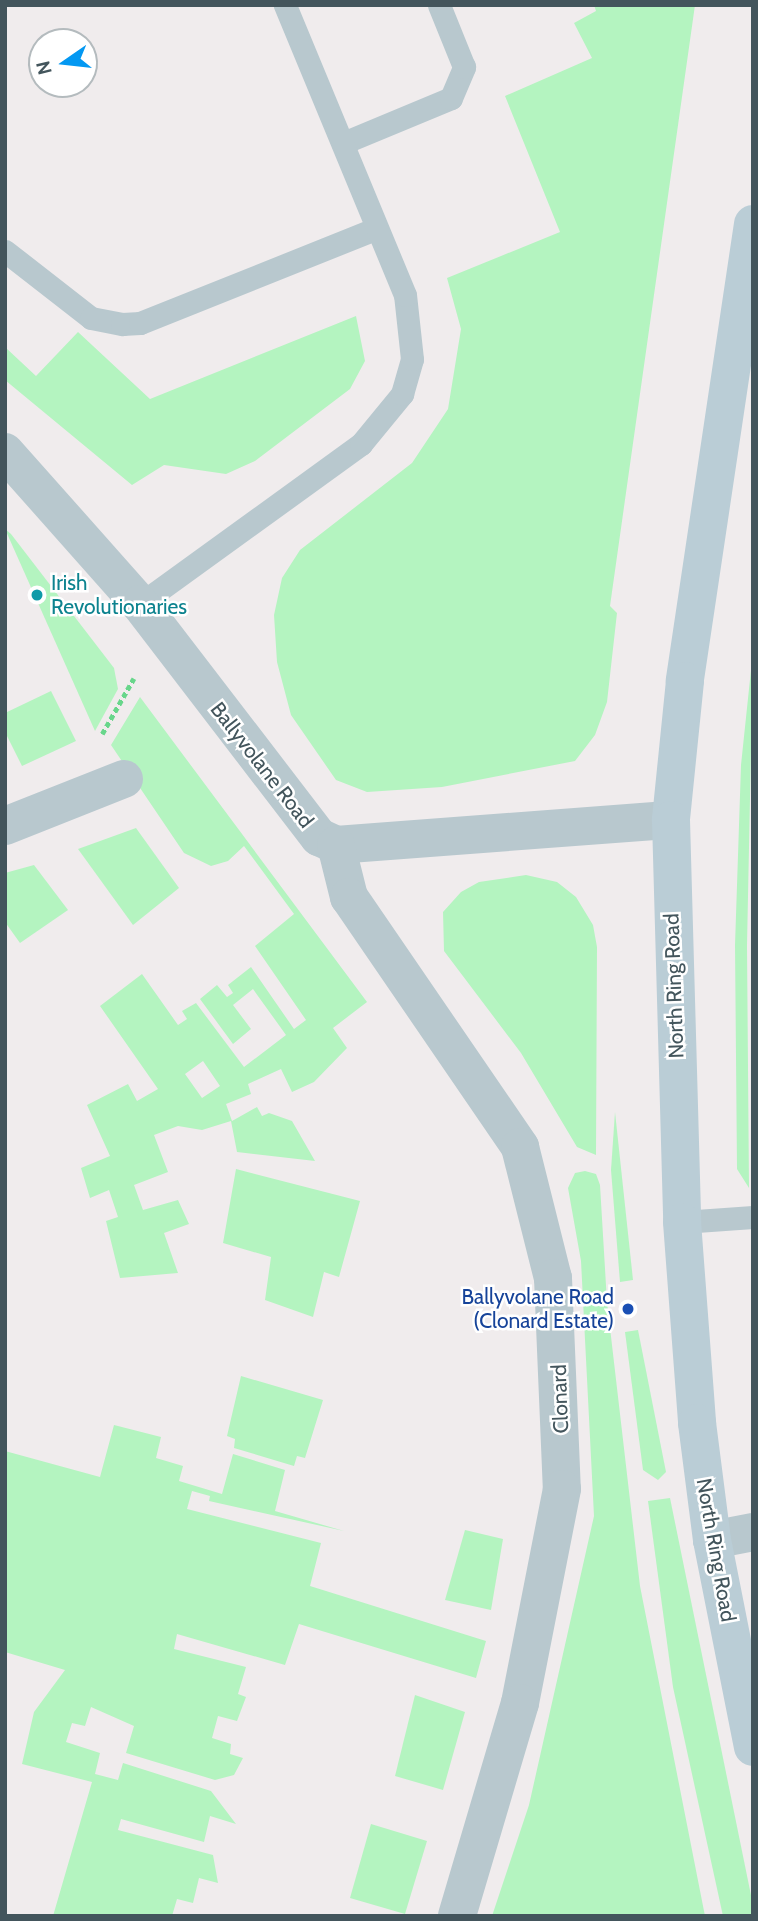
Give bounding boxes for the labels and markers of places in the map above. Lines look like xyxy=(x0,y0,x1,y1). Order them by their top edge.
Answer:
place label: Irish Revolutionaries xyxy=(51,570,187,620)
marker: Irish Revolutionaries xyxy=(29,587,45,603)
place label: Ballyvolane Road (Clonard Estate) xyxy=(462,1284,614,1334)
marker: Ballyvolane Road (Clonard Estate) xyxy=(620,1301,636,1317)

